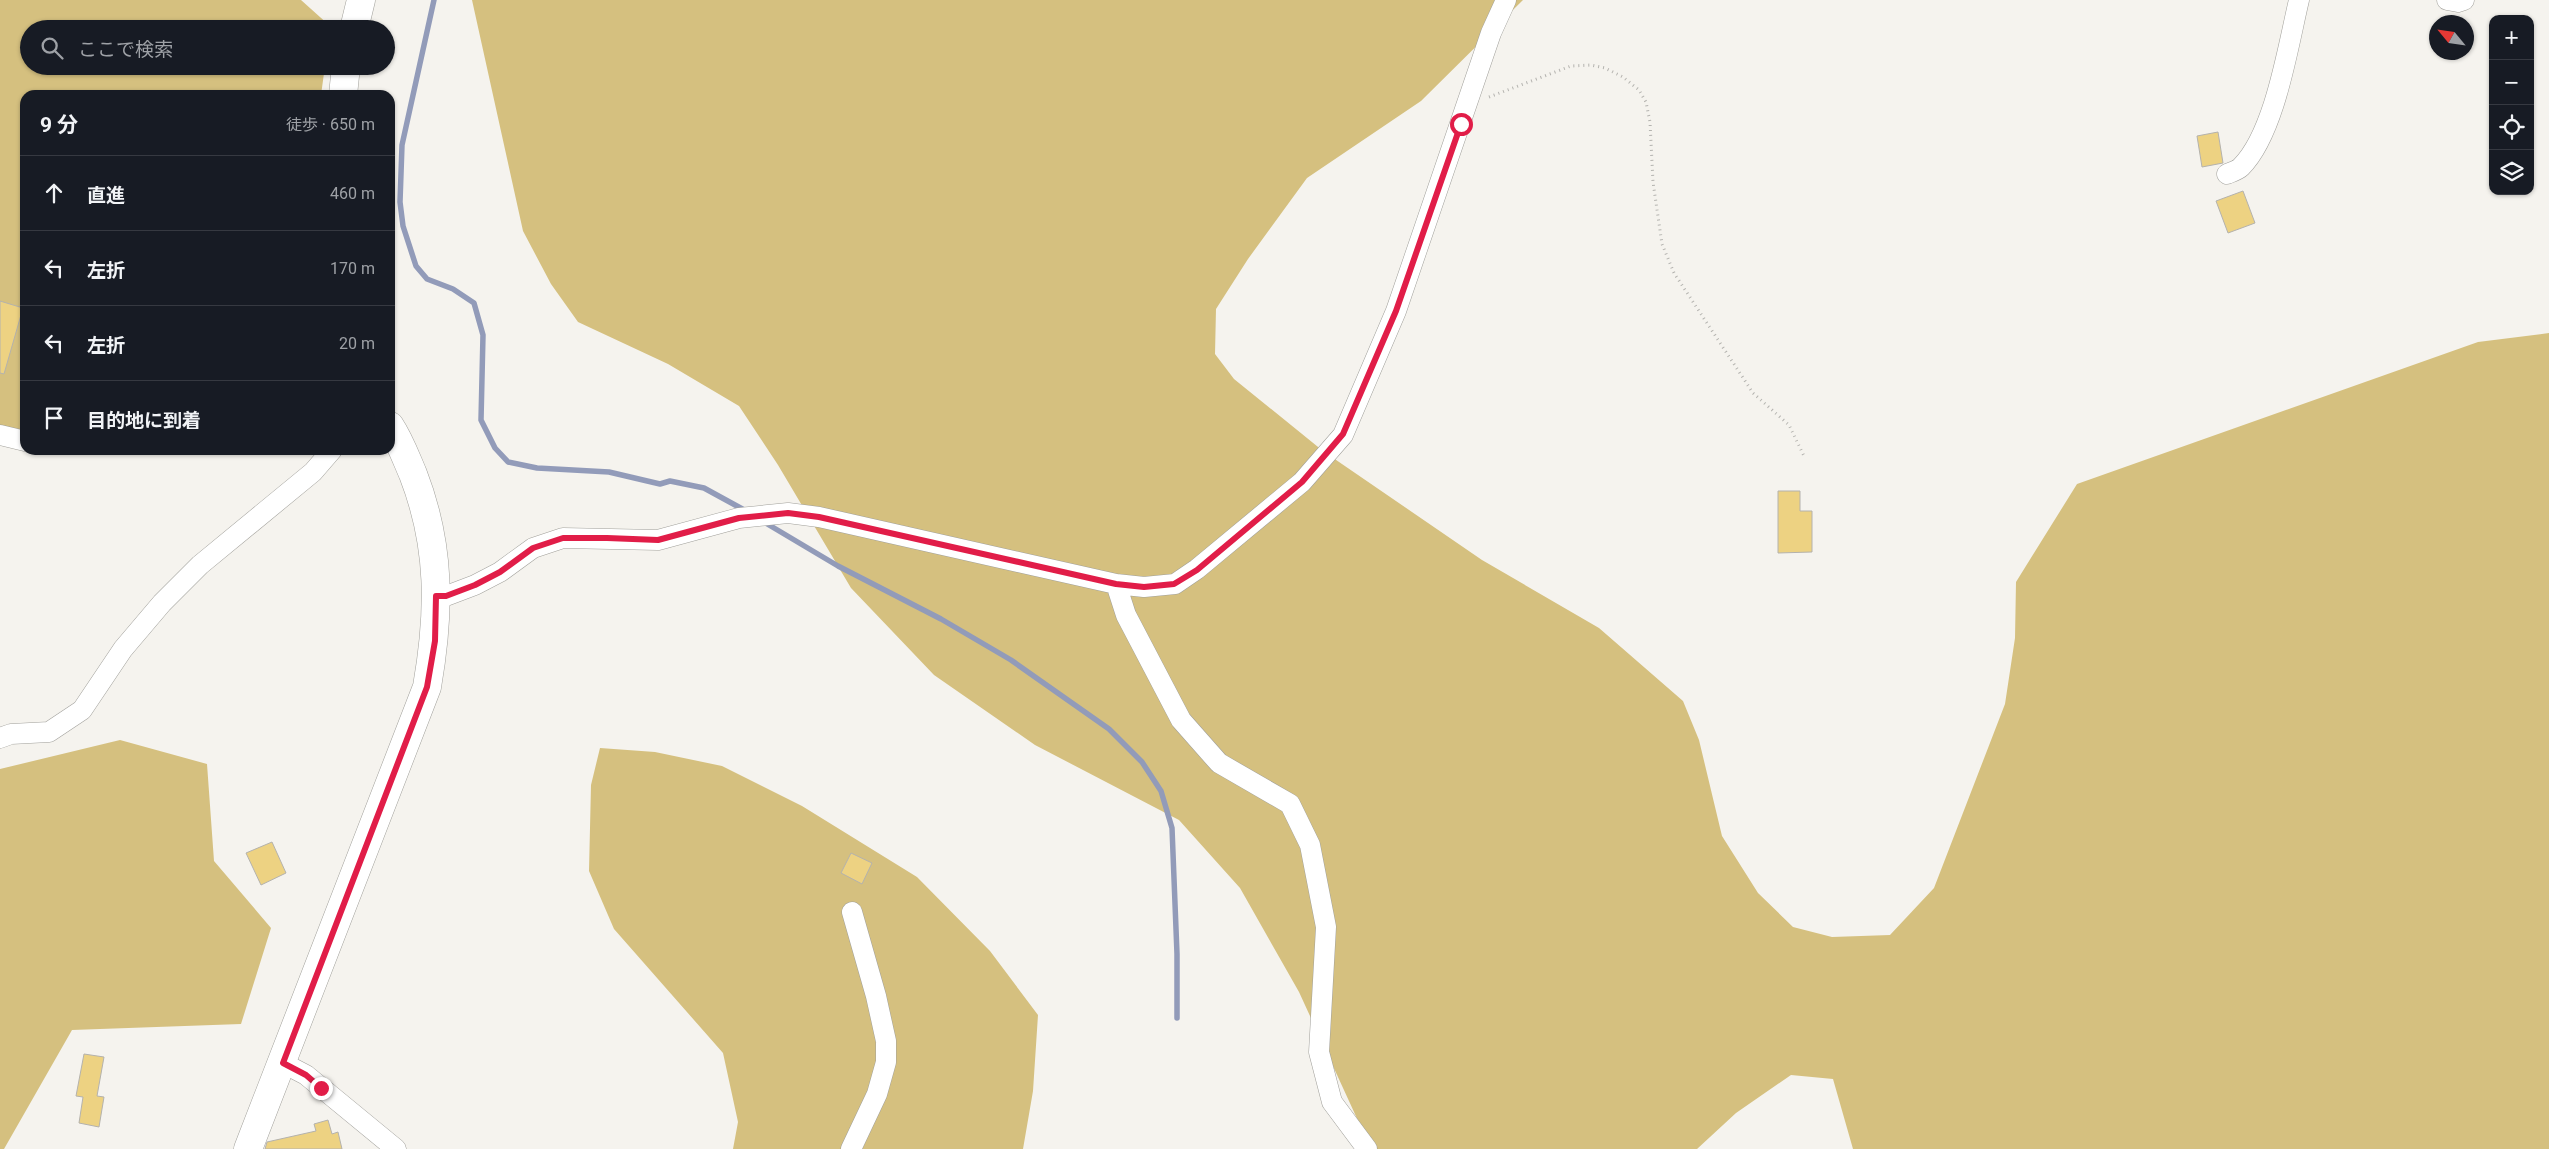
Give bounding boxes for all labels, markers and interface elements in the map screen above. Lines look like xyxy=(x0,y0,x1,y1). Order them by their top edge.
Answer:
north arrow xyxy=(2429,15,2474,60)
map controls xyxy=(2489,15,2534,195)
button: + xyxy=(2489,15,2534,60)
search box xyxy=(20,20,395,75)
icon: search xyxy=(38,34,66,62)
text: ここで検索 xyxy=(78,38,173,61)
button: − xyxy=(2489,60,2534,105)
button: locate xyxy=(2489,105,2534,150)
text: 9 分 xyxy=(40,113,78,137)
route start xyxy=(1450,113,1473,136)
text: 徒歩 · 650 m xyxy=(286,115,375,134)
button: layers xyxy=(2489,150,2534,195)
icon: ahead xyxy=(40,179,68,207)
text: 直進 xyxy=(87,184,125,207)
text: 460 m xyxy=(330,184,375,203)
icon: left xyxy=(40,254,68,282)
text: 左折 xyxy=(87,259,125,282)
text: 170 m xyxy=(330,259,375,278)
icon: left xyxy=(40,329,68,357)
text: 左折 xyxy=(87,334,125,357)
text: 20 m xyxy=(339,334,375,353)
icon: arrive xyxy=(40,404,68,432)
text: 目的地に到着 xyxy=(87,409,201,432)
route end xyxy=(310,1077,333,1100)

